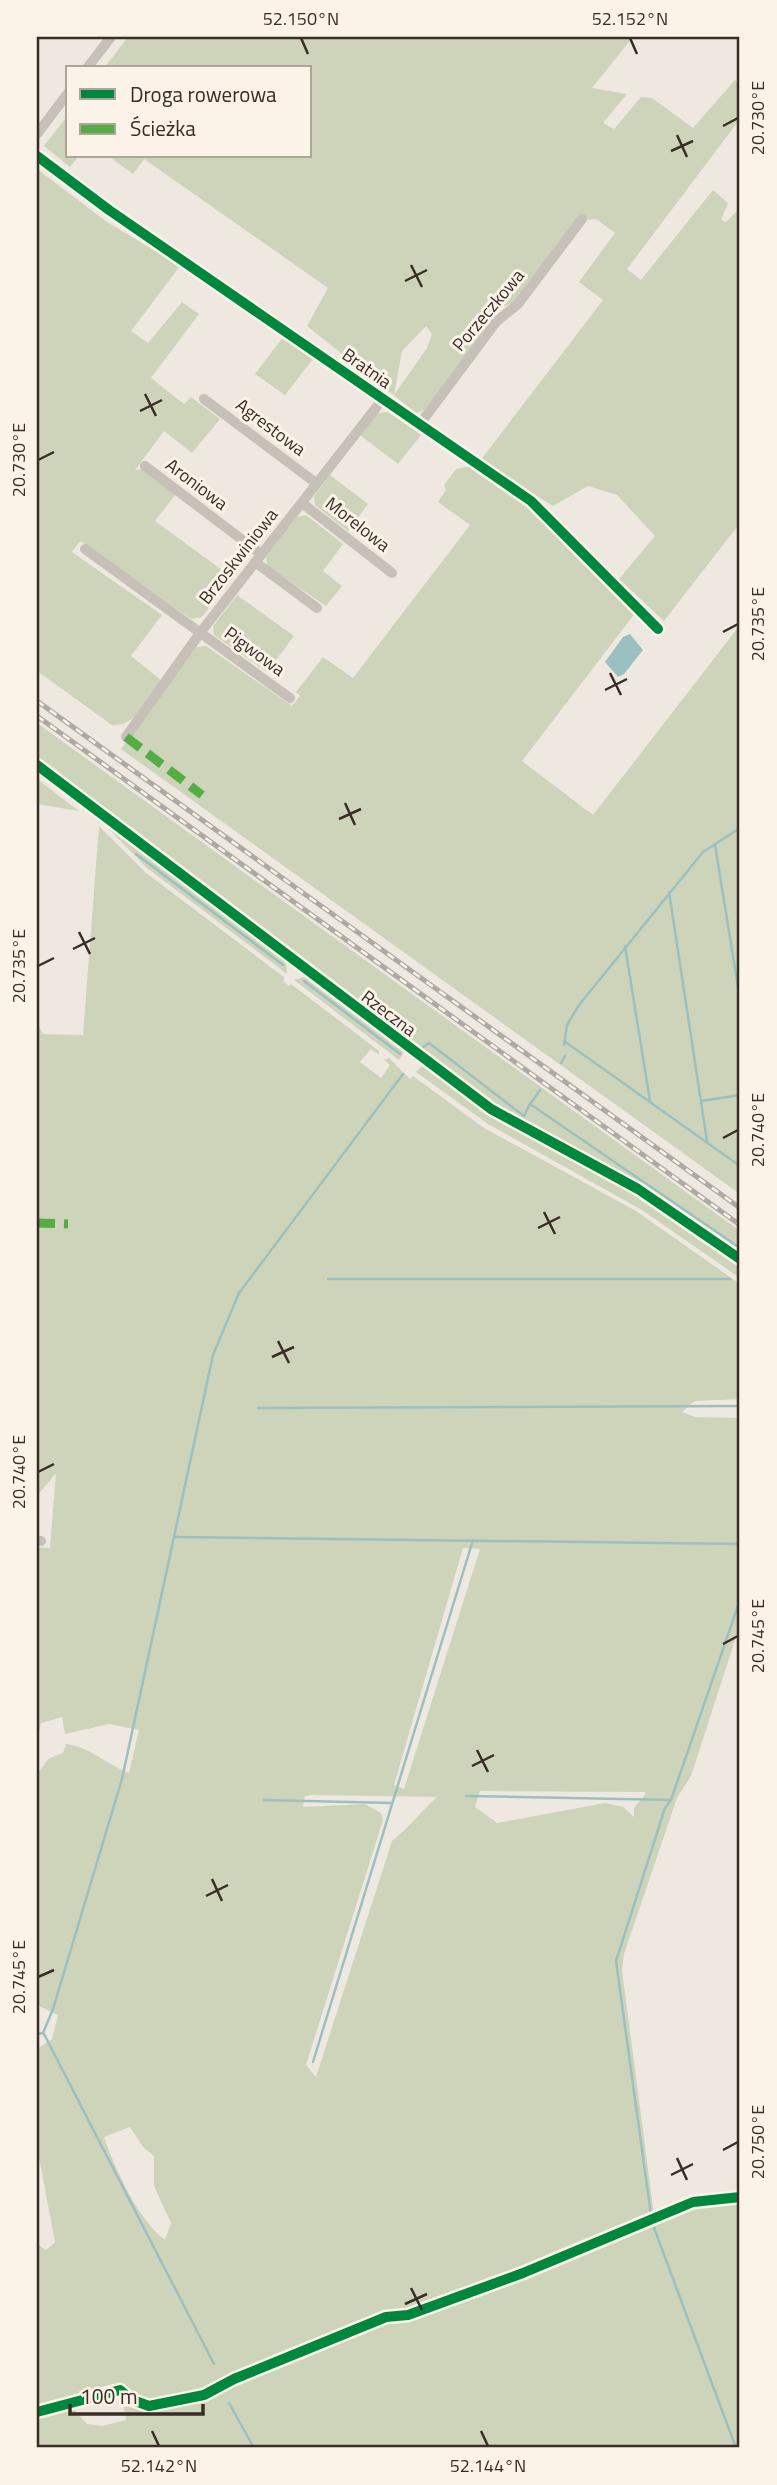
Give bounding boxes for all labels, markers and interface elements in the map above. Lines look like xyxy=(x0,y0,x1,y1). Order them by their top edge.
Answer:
text: 52.150°N xyxy=(263,5,339,32)
text: 52.152°N xyxy=(592,5,668,32)
legend xyxy=(66,66,312,158)
text: Droga rowerowa xyxy=(130,78,277,110)
text: 20.730°E xyxy=(744,81,771,155)
text: Ścieżka xyxy=(130,112,196,144)
street label: Porzeczkowa xyxy=(446,263,530,357)
street label: Bratnia xyxy=(337,341,397,395)
street label: Agrestowa xyxy=(230,392,312,462)
text: 20.730°E xyxy=(5,423,32,497)
street label: Aroniowa xyxy=(160,452,234,516)
street label: Morelowa xyxy=(320,490,396,558)
street label: Brzoskwiniowa xyxy=(192,502,284,610)
text: 20.735°E xyxy=(744,587,771,661)
street label: Pigwowa xyxy=(219,620,291,682)
text: 20.735°E xyxy=(5,929,32,1003)
street label: Rzeczna xyxy=(356,983,422,1043)
text: 20.740°E xyxy=(744,1093,771,1167)
text: 20.740°E xyxy=(5,1435,32,1509)
text: 20.745°E xyxy=(744,1599,771,1673)
text: 20.745°E xyxy=(5,1940,32,2014)
text: 20.750°E xyxy=(744,2105,771,2179)
scale bar xyxy=(70,2373,203,2417)
text: 100 m xyxy=(80,2380,137,2412)
text: 52.142°N xyxy=(121,2452,197,2479)
text: 52.144°N xyxy=(450,2452,526,2479)

